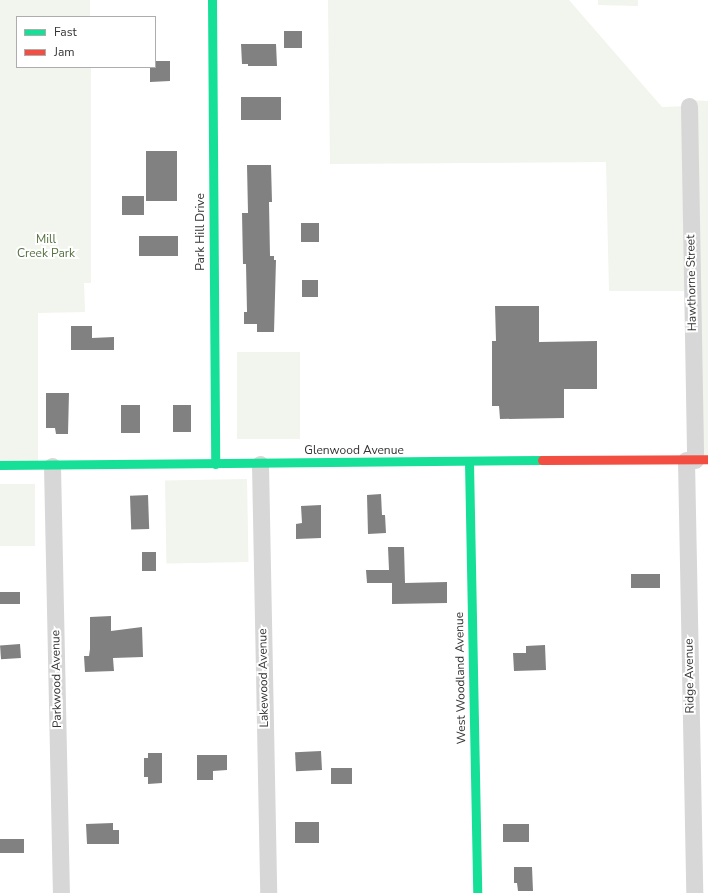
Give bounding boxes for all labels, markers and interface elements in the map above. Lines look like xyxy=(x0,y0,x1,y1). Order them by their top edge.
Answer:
legend xyxy=(16,16,156,68)
text: Fast xyxy=(54,24,77,40)
text: Jam xyxy=(54,44,75,60)
street label: Park Hill Drive xyxy=(194,193,208,271)
park label: Mill Creek Park xyxy=(17,233,75,261)
street label: Hawthorne Street xyxy=(684,235,700,331)
street label: Glenwood Avenue xyxy=(304,444,404,458)
street label: West Woodland Avenue xyxy=(453,612,469,744)
street label: Lakewood Avenue xyxy=(256,628,272,728)
street label: Parkwood Avenue xyxy=(49,630,65,728)
street label: Ridge Avenue xyxy=(682,638,698,714)

